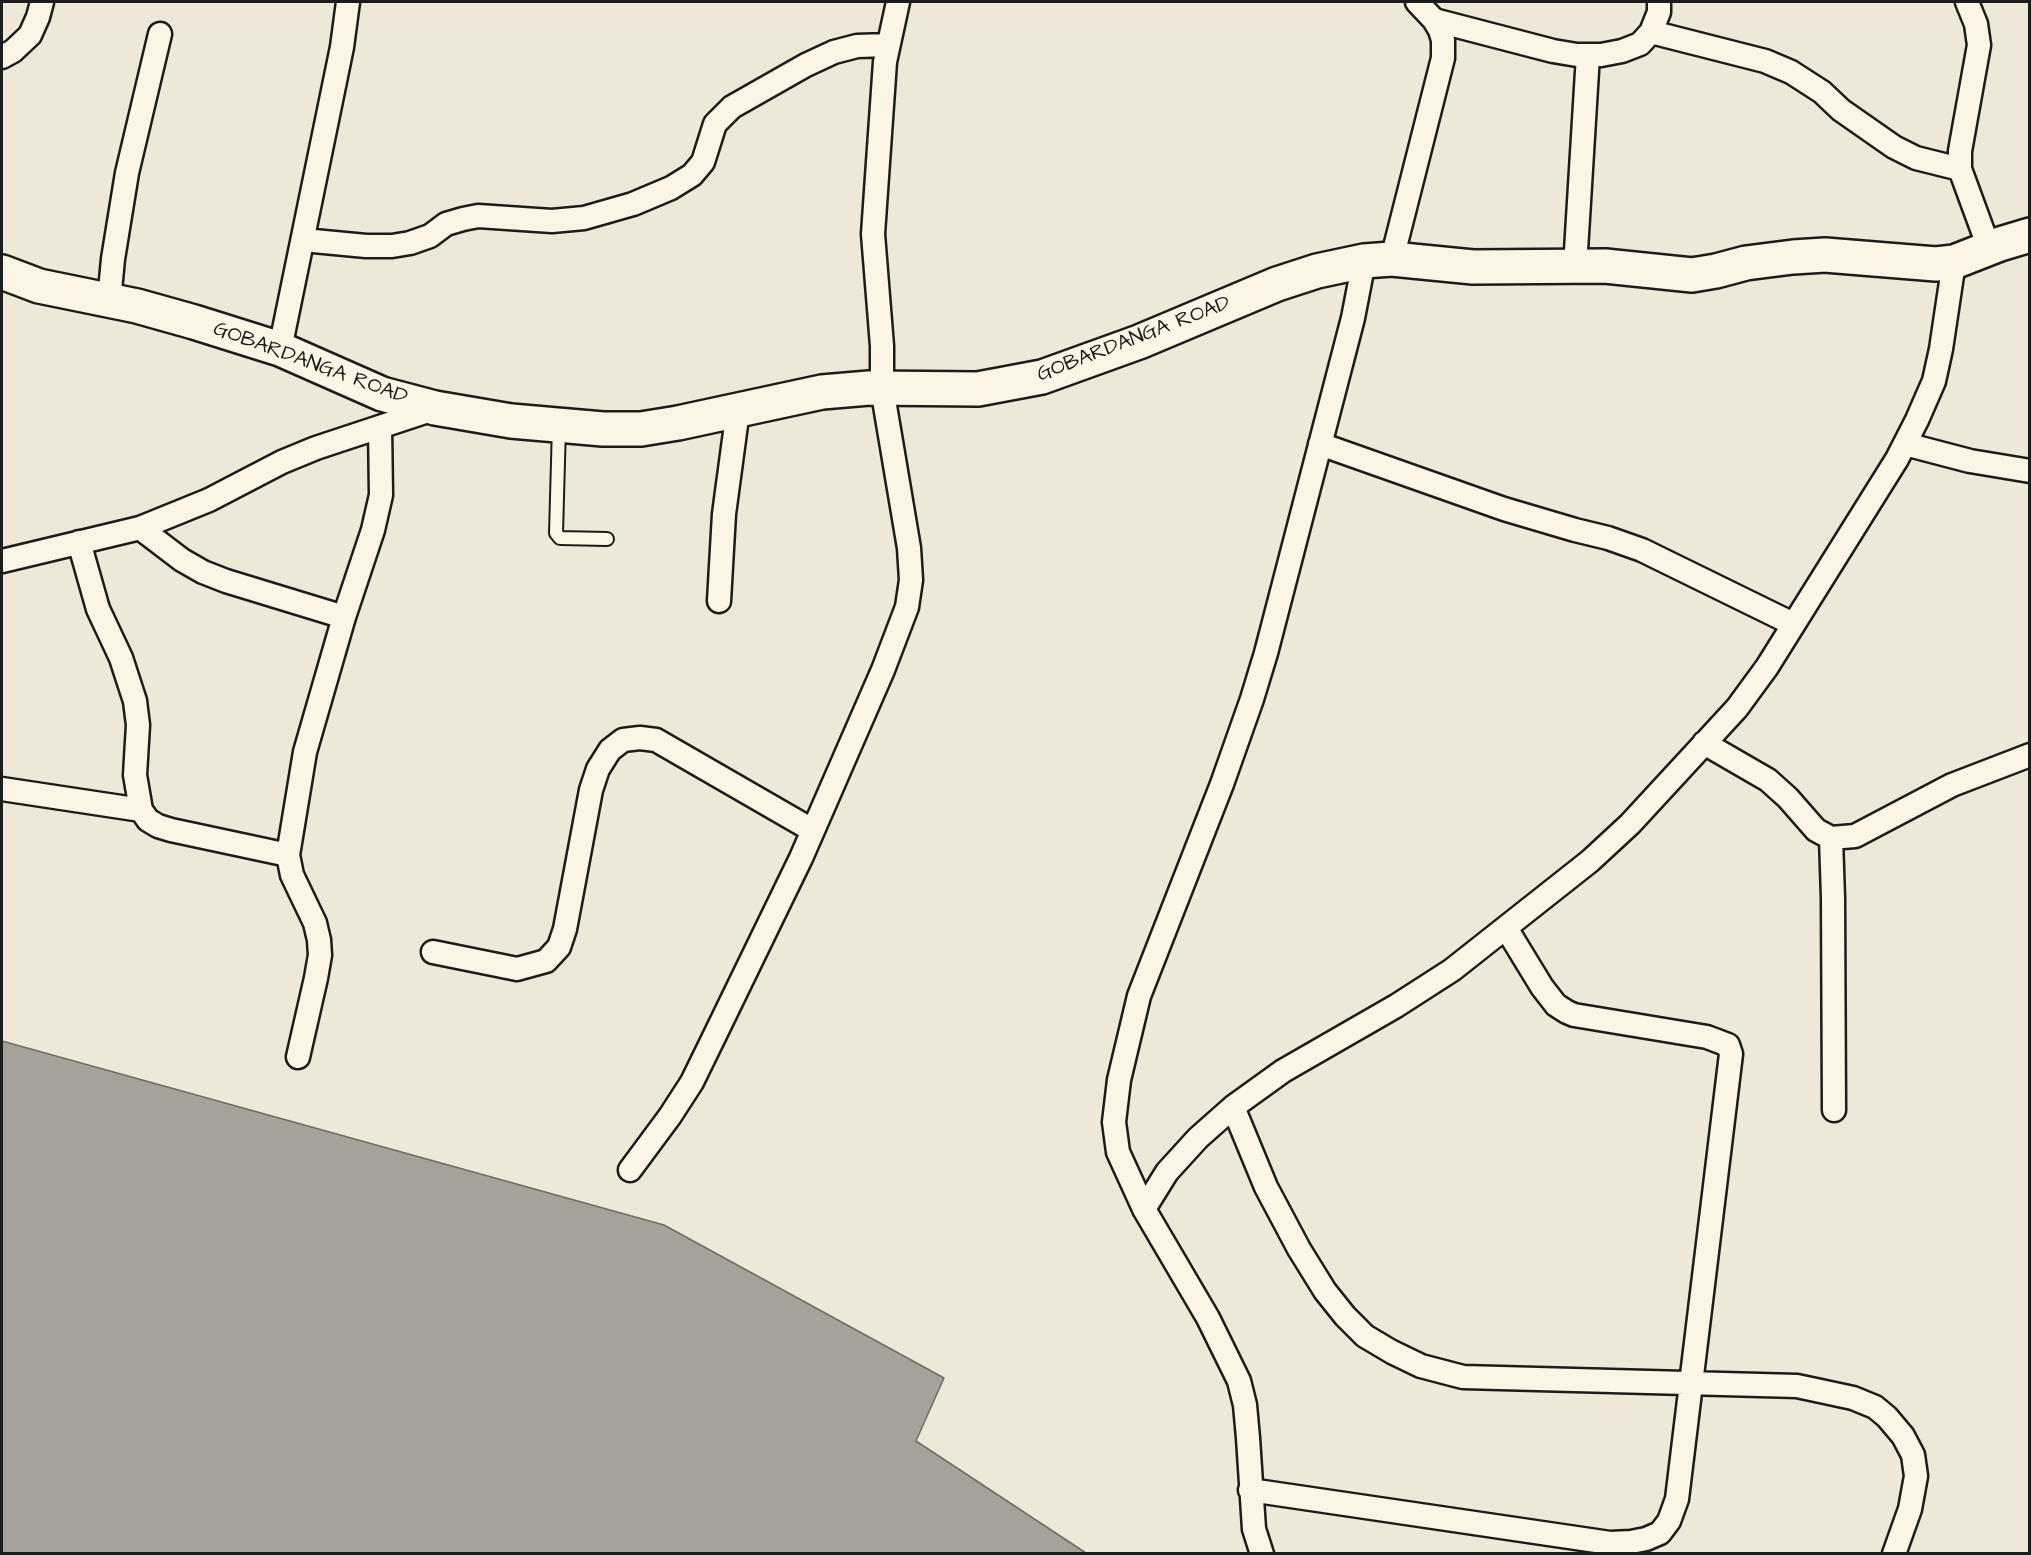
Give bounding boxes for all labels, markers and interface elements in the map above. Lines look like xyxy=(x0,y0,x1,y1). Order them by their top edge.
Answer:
street label: GOBARDANGA ROAD xyxy=(1034,292,1234,388)
street label: GOBARDANGA ROAD xyxy=(210,317,410,411)

